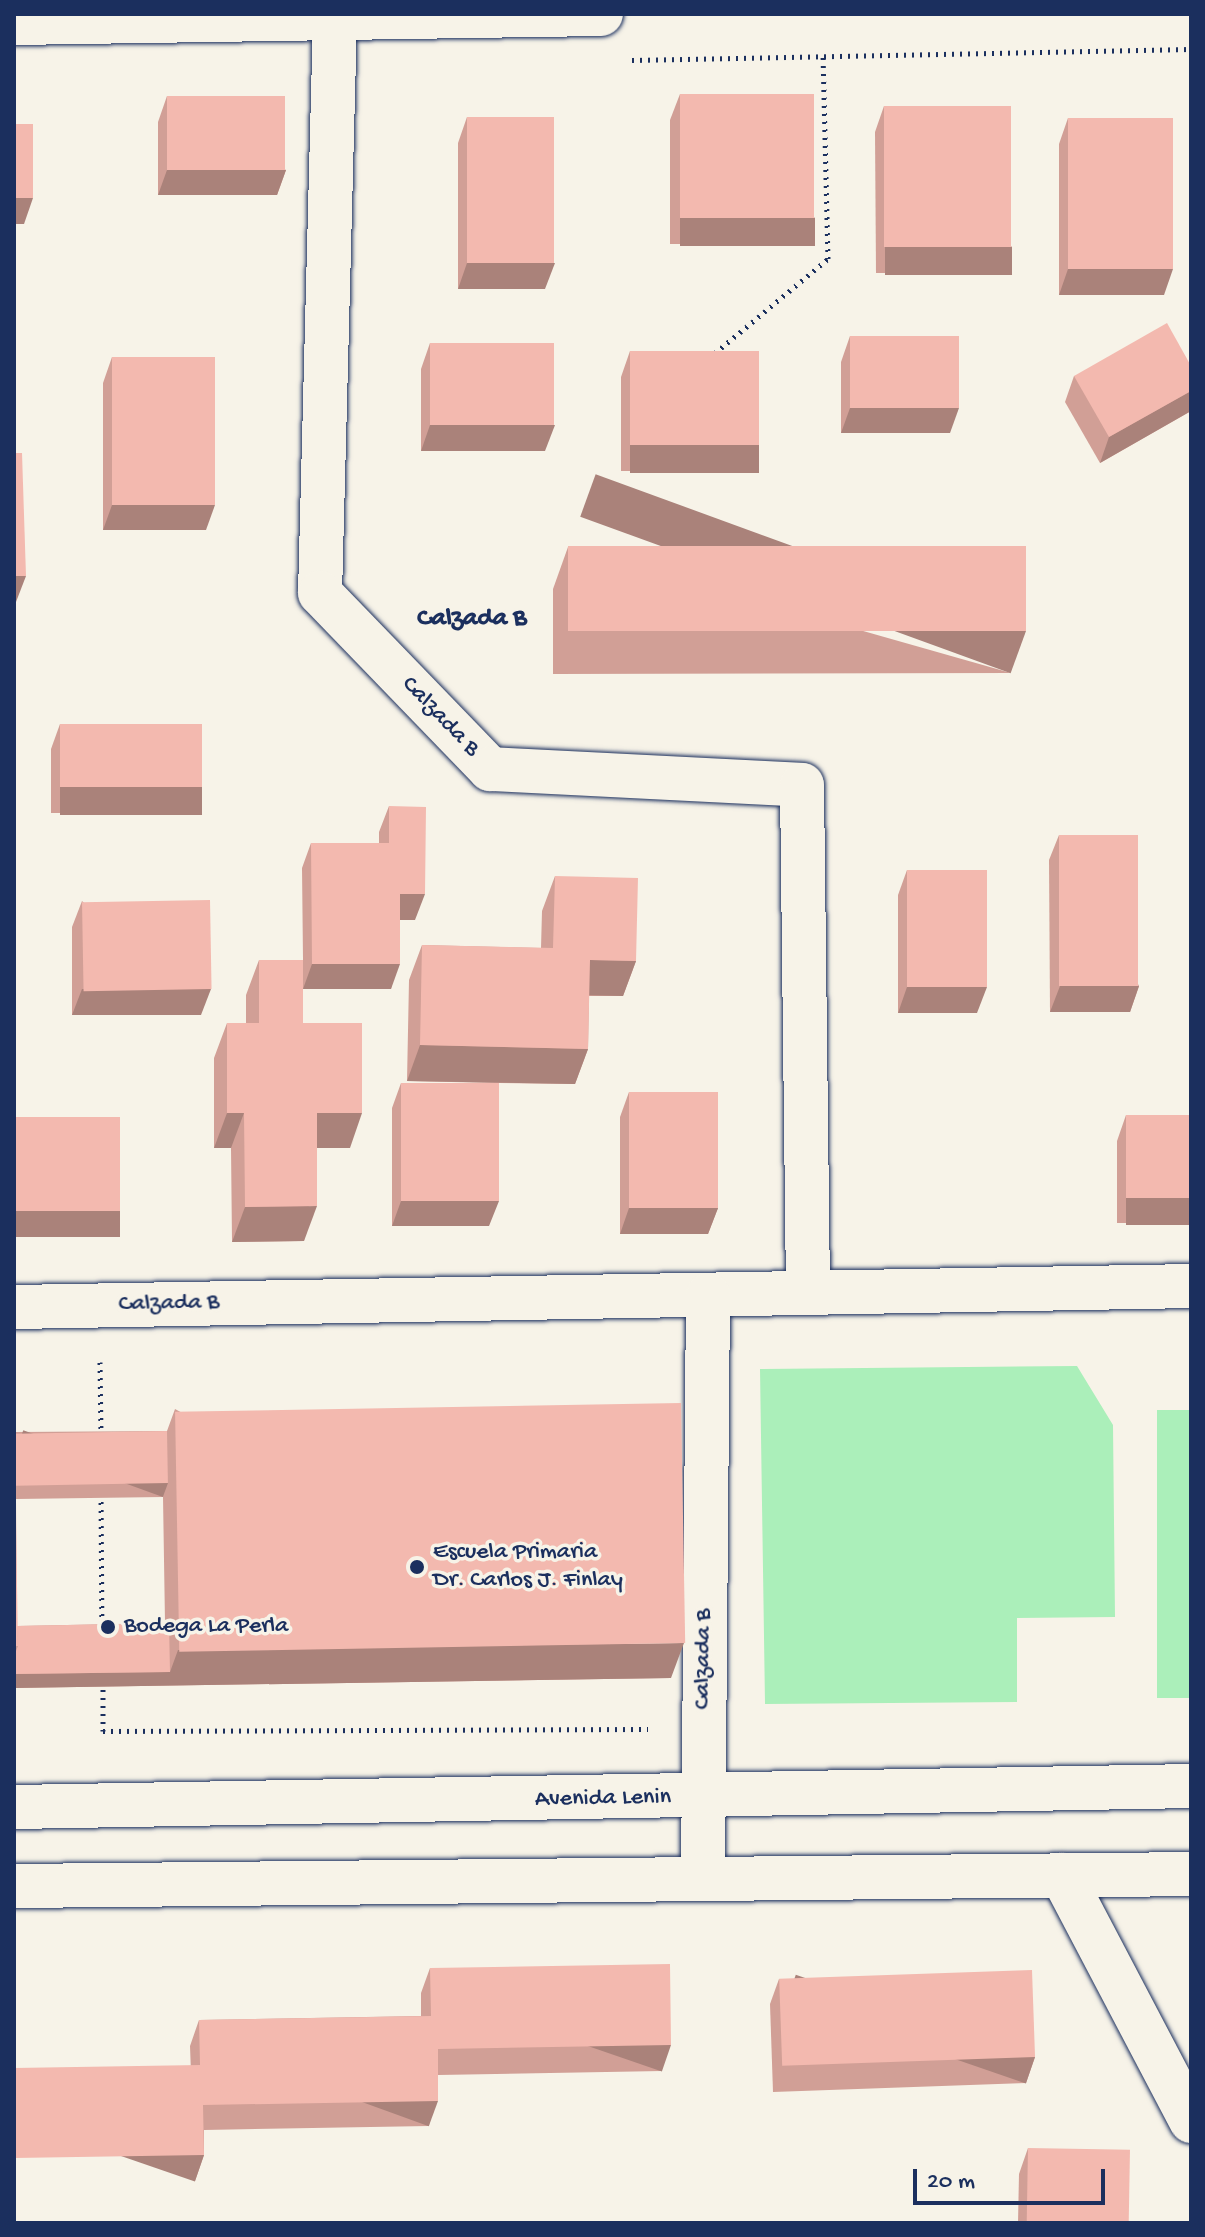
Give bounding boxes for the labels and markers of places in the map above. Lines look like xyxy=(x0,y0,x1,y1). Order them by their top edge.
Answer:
place label: Escuela Primaria Dr. Carlos J. Finlay xyxy=(433,1539,623,1595)
marker: Escuela Primaria Dr. Carlos J. Finlay xyxy=(408,1558,426,1576)
place label: Bodega La Perla xyxy=(124,1613,288,1641)
marker: Bodega La Perla xyxy=(99,1618,117,1636)

